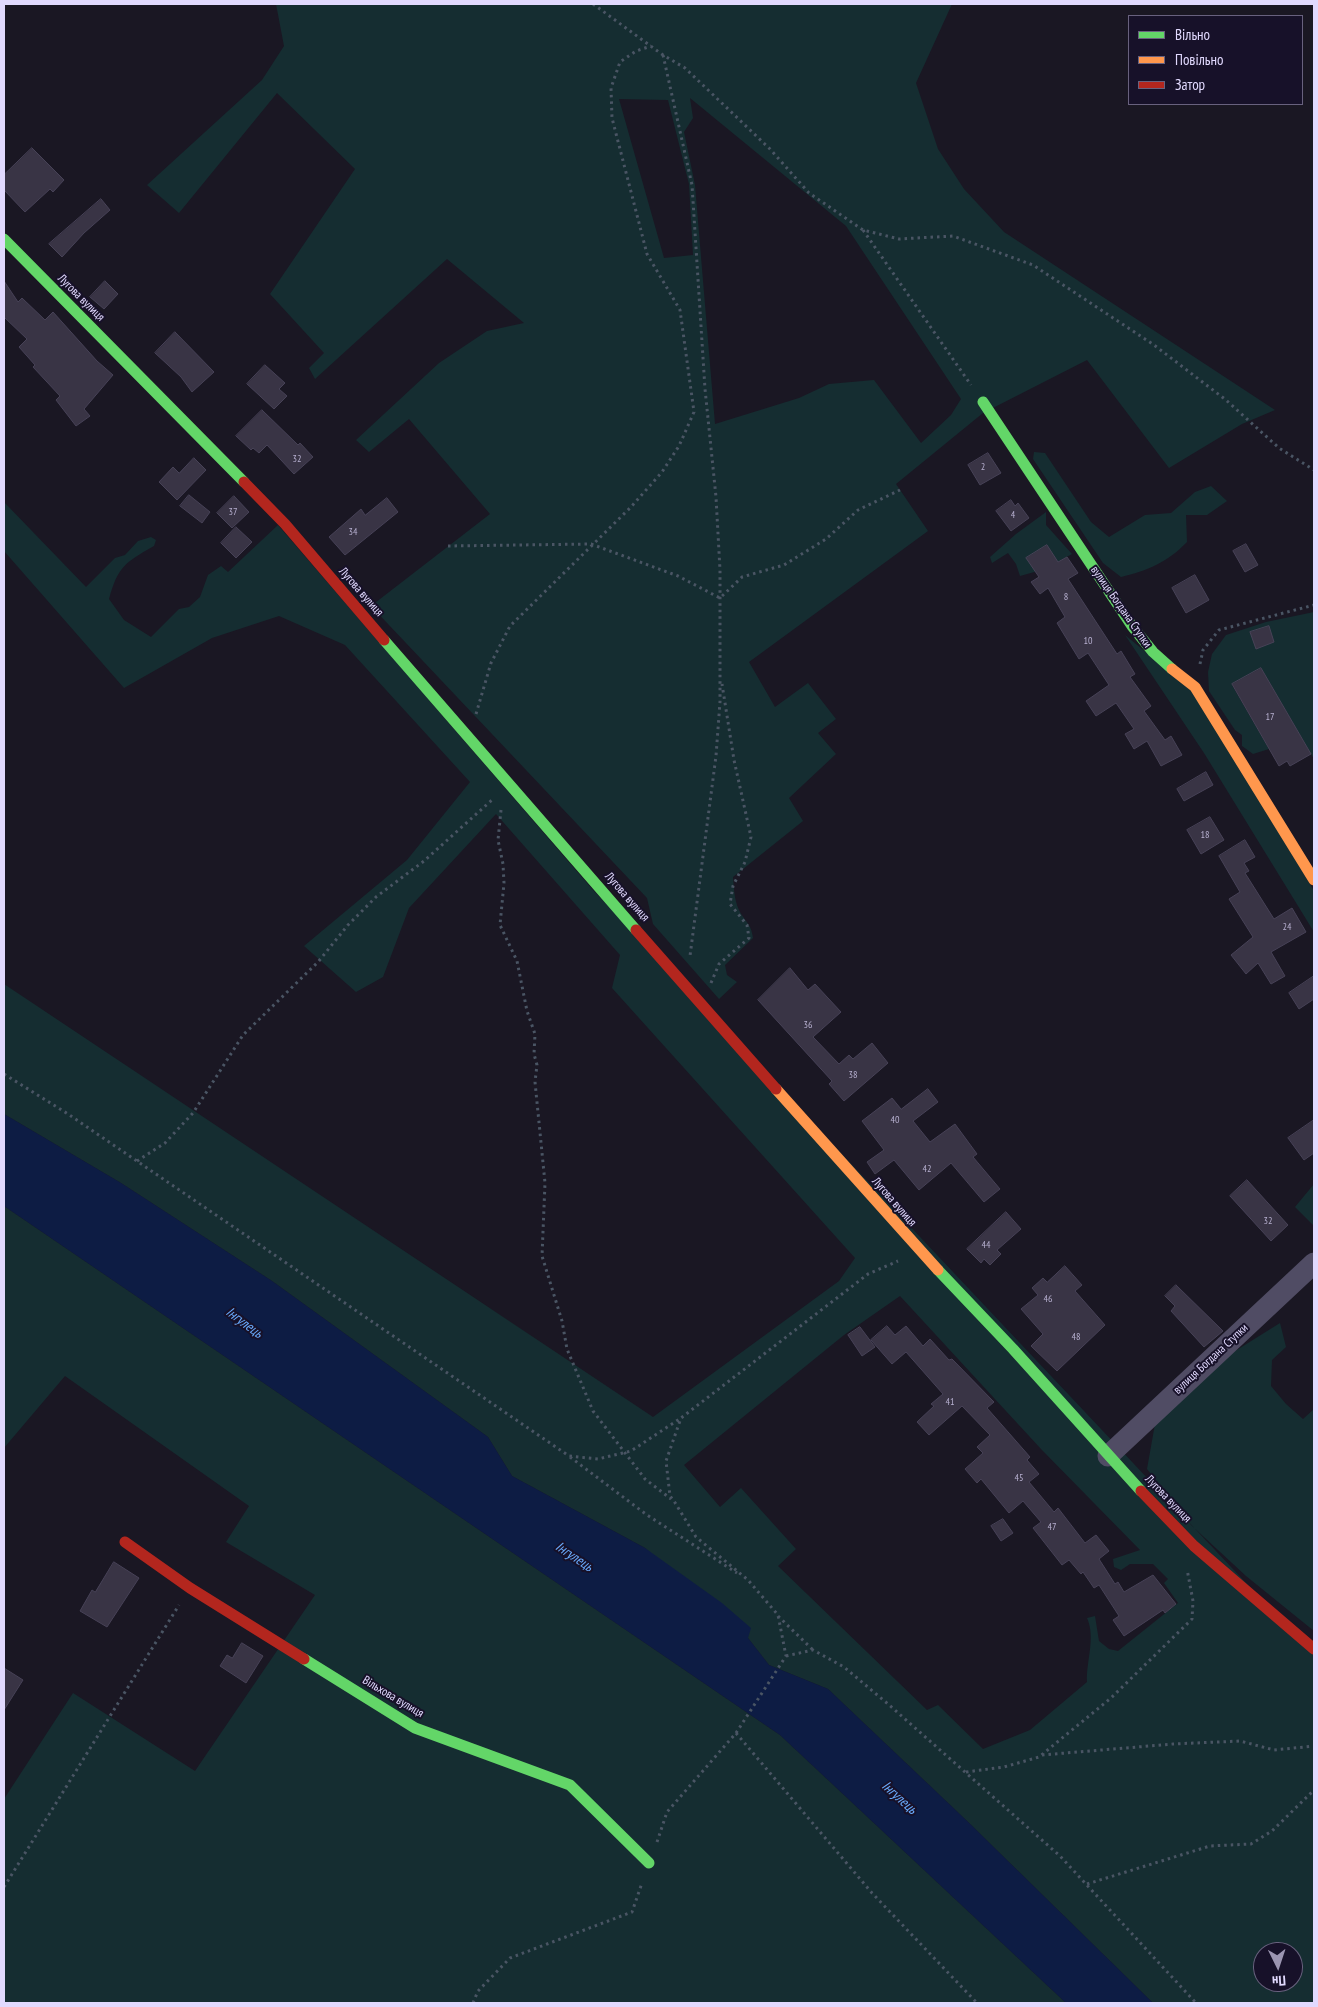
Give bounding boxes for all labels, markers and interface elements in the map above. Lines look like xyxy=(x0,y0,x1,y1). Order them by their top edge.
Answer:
legend xyxy=(1128,15,1303,105)
text: Вільно xyxy=(1175,25,1210,44)
text: Повільно xyxy=(1175,50,1223,69)
text: Затор xyxy=(1175,75,1205,94)
street label: Лугова вулиця xyxy=(54,271,108,325)
house number: 32 xyxy=(293,453,301,465)
house number: 2 xyxy=(981,461,985,473)
house number: 37 xyxy=(229,506,237,518)
house number: 4 xyxy=(1011,509,1015,521)
house number: 34 xyxy=(349,526,357,538)
street label: вулиця Богдана Ступки xyxy=(1087,563,1155,651)
street label: Лугова вулиця xyxy=(336,564,386,620)
house number: 8 xyxy=(1064,591,1068,603)
house number: 10 xyxy=(1084,635,1092,647)
house number: 17 xyxy=(1266,711,1274,723)
house number: 18 xyxy=(1201,829,1209,841)
street label: Лугова вулиця xyxy=(602,869,652,925)
house number: 24 xyxy=(1283,921,1291,933)
house number: 36 xyxy=(804,1019,812,1031)
house number: 38 xyxy=(849,1069,857,1081)
house number: 40 xyxy=(891,1114,899,1126)
house number: 42 xyxy=(923,1163,931,1175)
street label: Лугова вулиця xyxy=(869,1174,919,1230)
house number: 32 xyxy=(1264,1215,1272,1227)
house number: 44 xyxy=(982,1239,990,1251)
house number: 46 xyxy=(1044,1293,1052,1305)
water label: Інгулець xyxy=(222,1304,266,1342)
street label: вулиця Богдана Ступки xyxy=(1171,1321,1251,1397)
house number: 48 xyxy=(1072,1331,1080,1343)
house number: 41 xyxy=(946,1396,954,1408)
house number: 45 xyxy=(1015,1472,1023,1484)
street label: Лугова вулиця xyxy=(1142,1472,1194,1526)
house number: 47 xyxy=(1048,1521,1056,1533)
water label: Інгулець xyxy=(552,1538,596,1576)
street label: Вільхова вулиця xyxy=(360,1673,426,1721)
water label: Інгулець xyxy=(878,1778,920,1818)
north arrow xyxy=(1253,1942,1303,1992)
text: Пн xyxy=(1272,1972,1286,1990)

